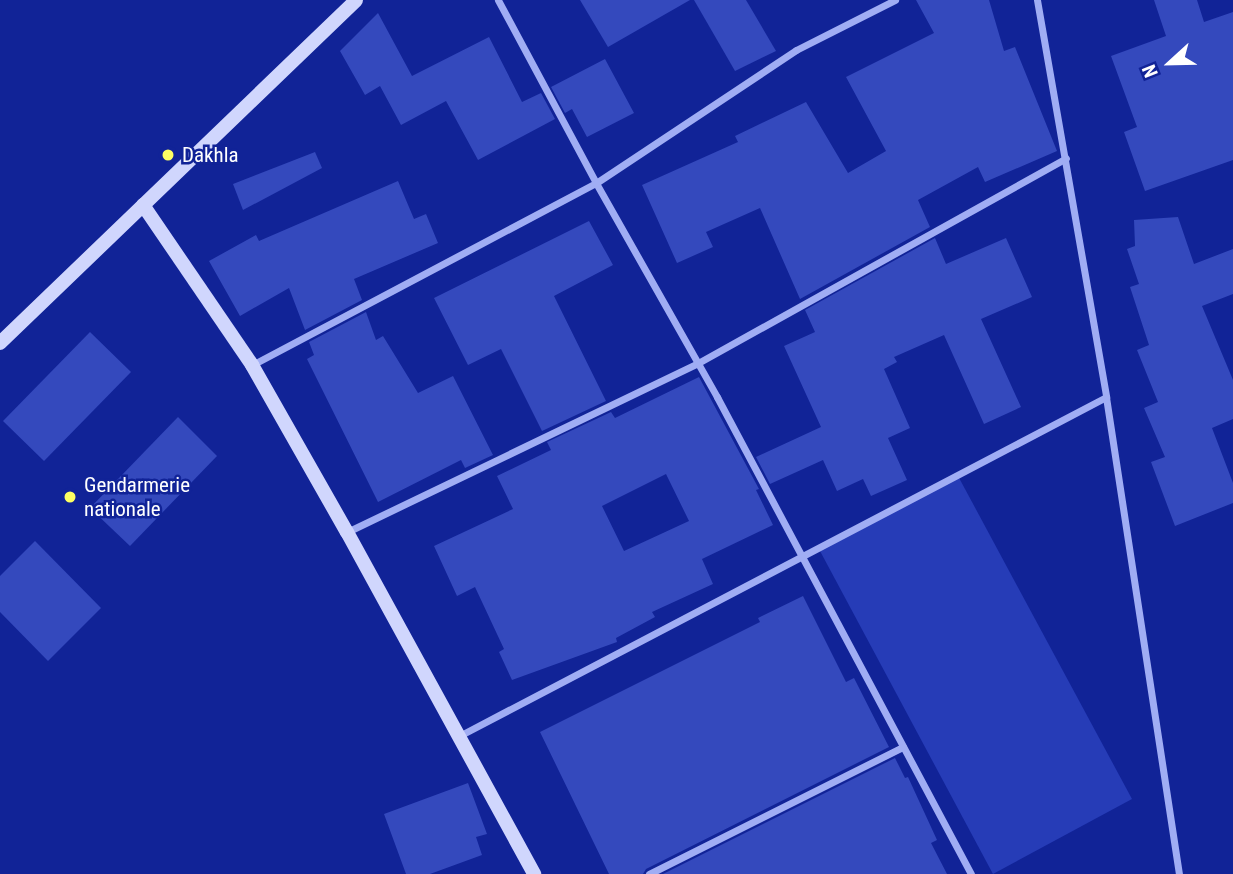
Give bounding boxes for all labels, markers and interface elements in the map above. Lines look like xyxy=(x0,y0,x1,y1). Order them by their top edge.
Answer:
north arrow xyxy=(1135,28,1205,98)
text: N xyxy=(1137,61,1163,81)
place label: Dakhla xyxy=(182,142,239,168)
marker: Dakhla xyxy=(160,147,176,163)
place label: Gendarmerie nationale xyxy=(84,472,190,522)
marker: Gendarmerie nationale xyxy=(62,489,78,505)

